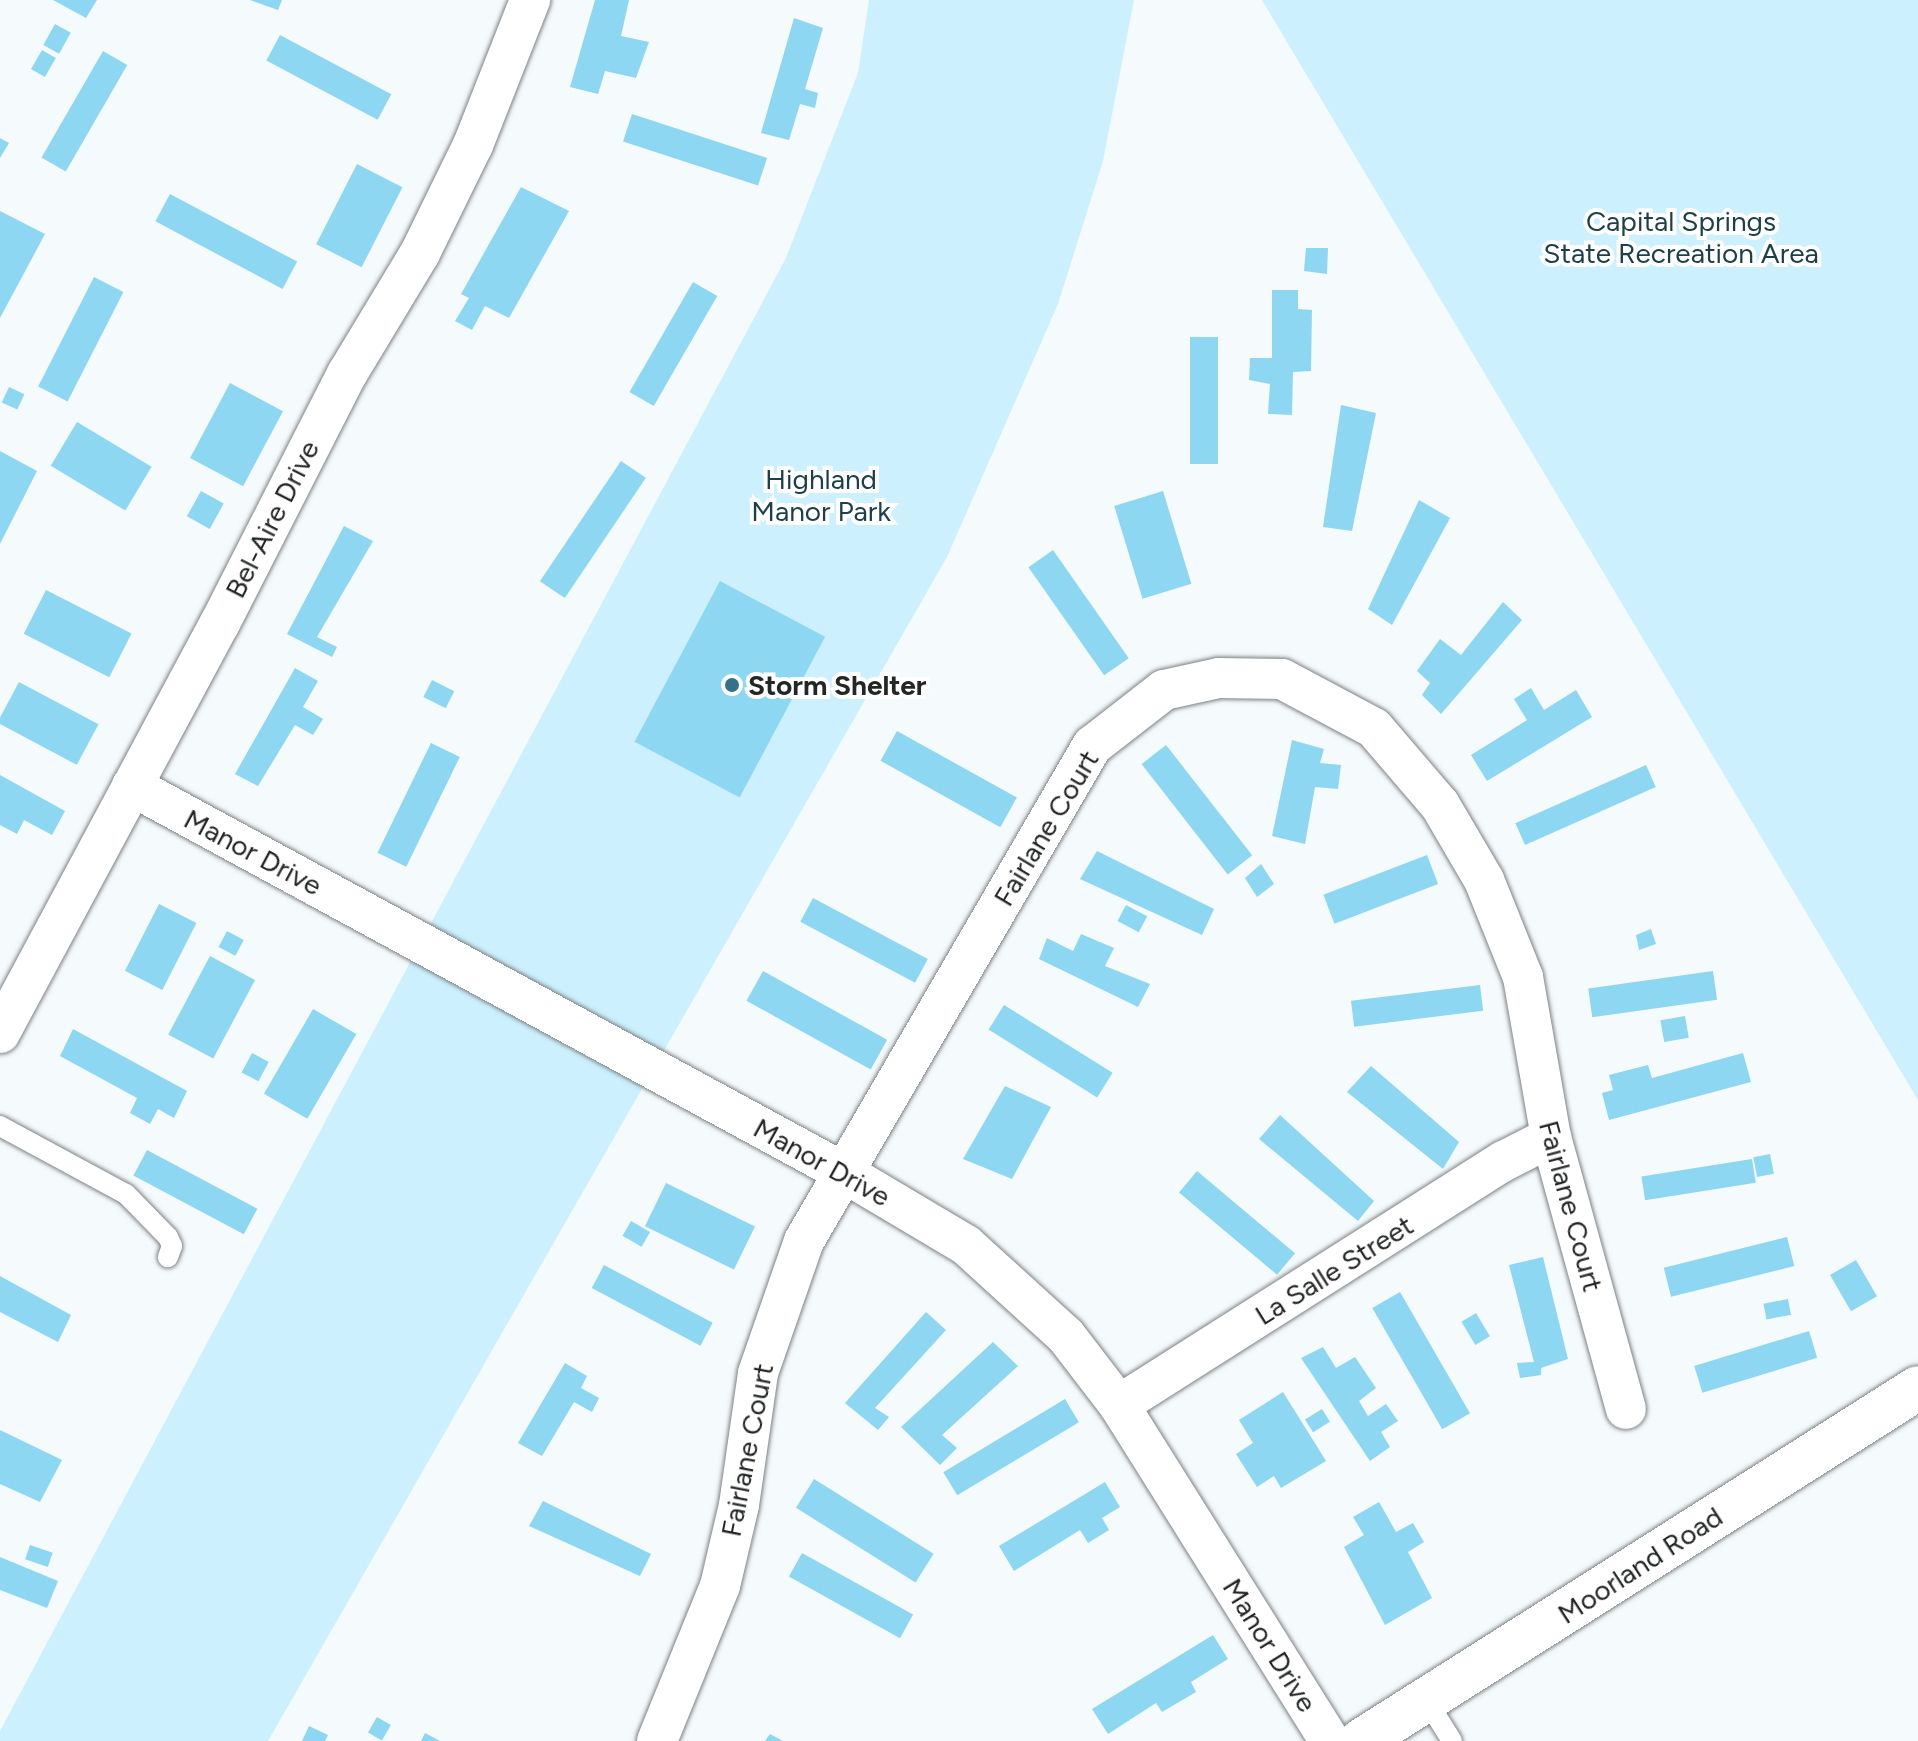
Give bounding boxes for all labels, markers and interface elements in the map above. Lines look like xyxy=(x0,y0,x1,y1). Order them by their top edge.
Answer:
park label: Capital Springs State Recreation Area xyxy=(1543,204,1819,270)
street label: Bel-Aire Drive xyxy=(218,435,326,603)
park label: Highland Manor Park xyxy=(751,462,891,528)
place label: Storm Shelter xyxy=(748,668,926,702)
marker: Storm Shelter xyxy=(723,676,741,694)
street label: Fairlane Court xyxy=(986,744,1106,912)
street label: Manor Drive xyxy=(178,802,328,902)
street label: Manor Drive xyxy=(748,1111,896,1213)
street label: Fairlane Court xyxy=(1532,1117,1610,1295)
street label: La Salle Street xyxy=(1249,1208,1419,1332)
street label: Fairlane Court xyxy=(714,1361,780,1539)
street label: Moorland Road xyxy=(1551,1499,1729,1631)
street label: Manor Drive xyxy=(1216,1572,1324,1718)

